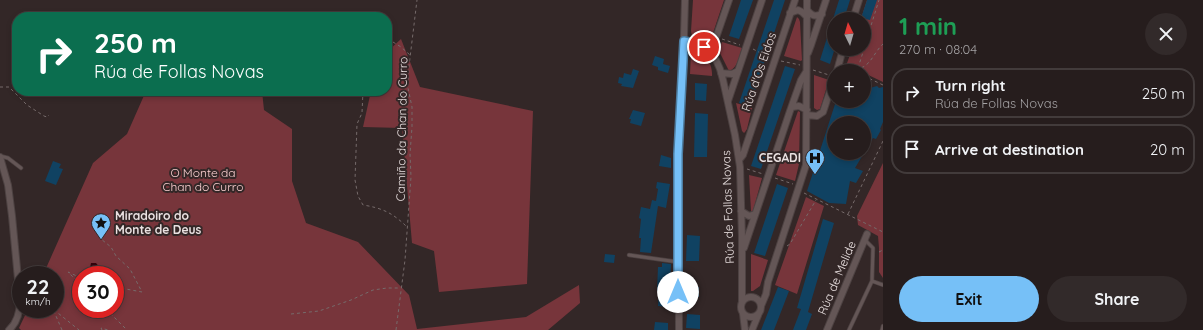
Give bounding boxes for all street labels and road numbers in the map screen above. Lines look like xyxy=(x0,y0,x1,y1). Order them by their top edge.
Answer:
street label: Rúa d'Os Eidos xyxy=(738,30,779,113)
street label: Camiño da Chan do Curro xyxy=(393,57,410,201)
street label: Rúa de Follas Novas xyxy=(718,150,737,264)
street label: Rúa de Melide xyxy=(814,238,859,317)

